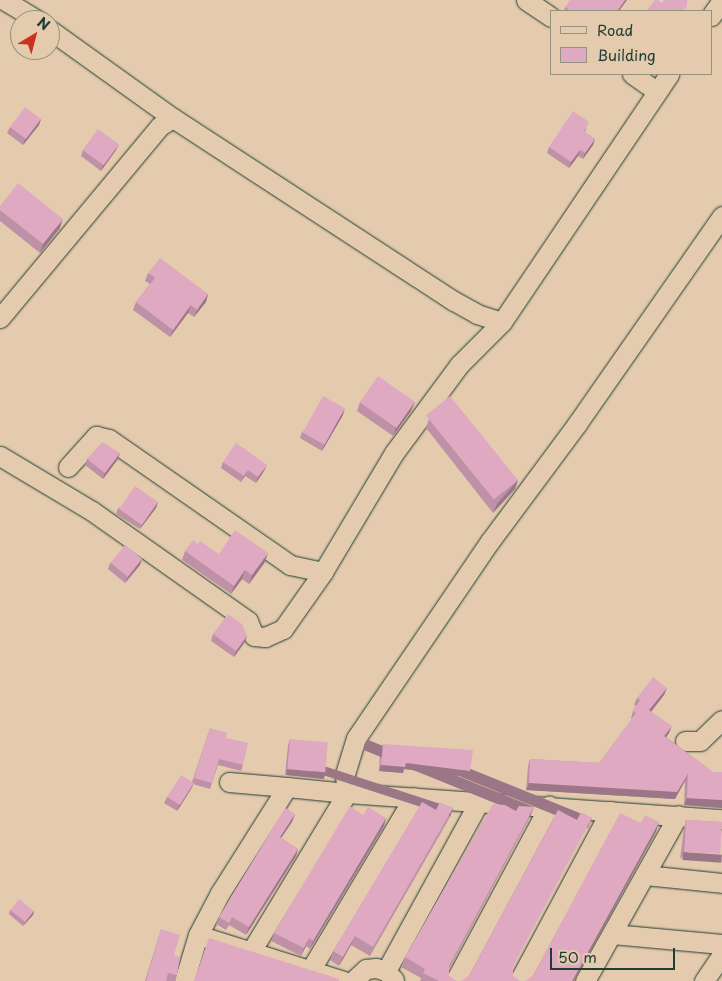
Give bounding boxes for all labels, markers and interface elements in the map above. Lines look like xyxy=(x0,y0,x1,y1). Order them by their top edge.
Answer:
north arrow xyxy=(10,10,60,60)
legend xyxy=(550,10,712,75)
text: N xyxy=(33,12,54,35)
text: Road xyxy=(597,18,633,41)
text: Building xyxy=(597,43,656,66)
scale bar xyxy=(552,938,677,970)
text: 50 m xyxy=(558,945,597,968)

